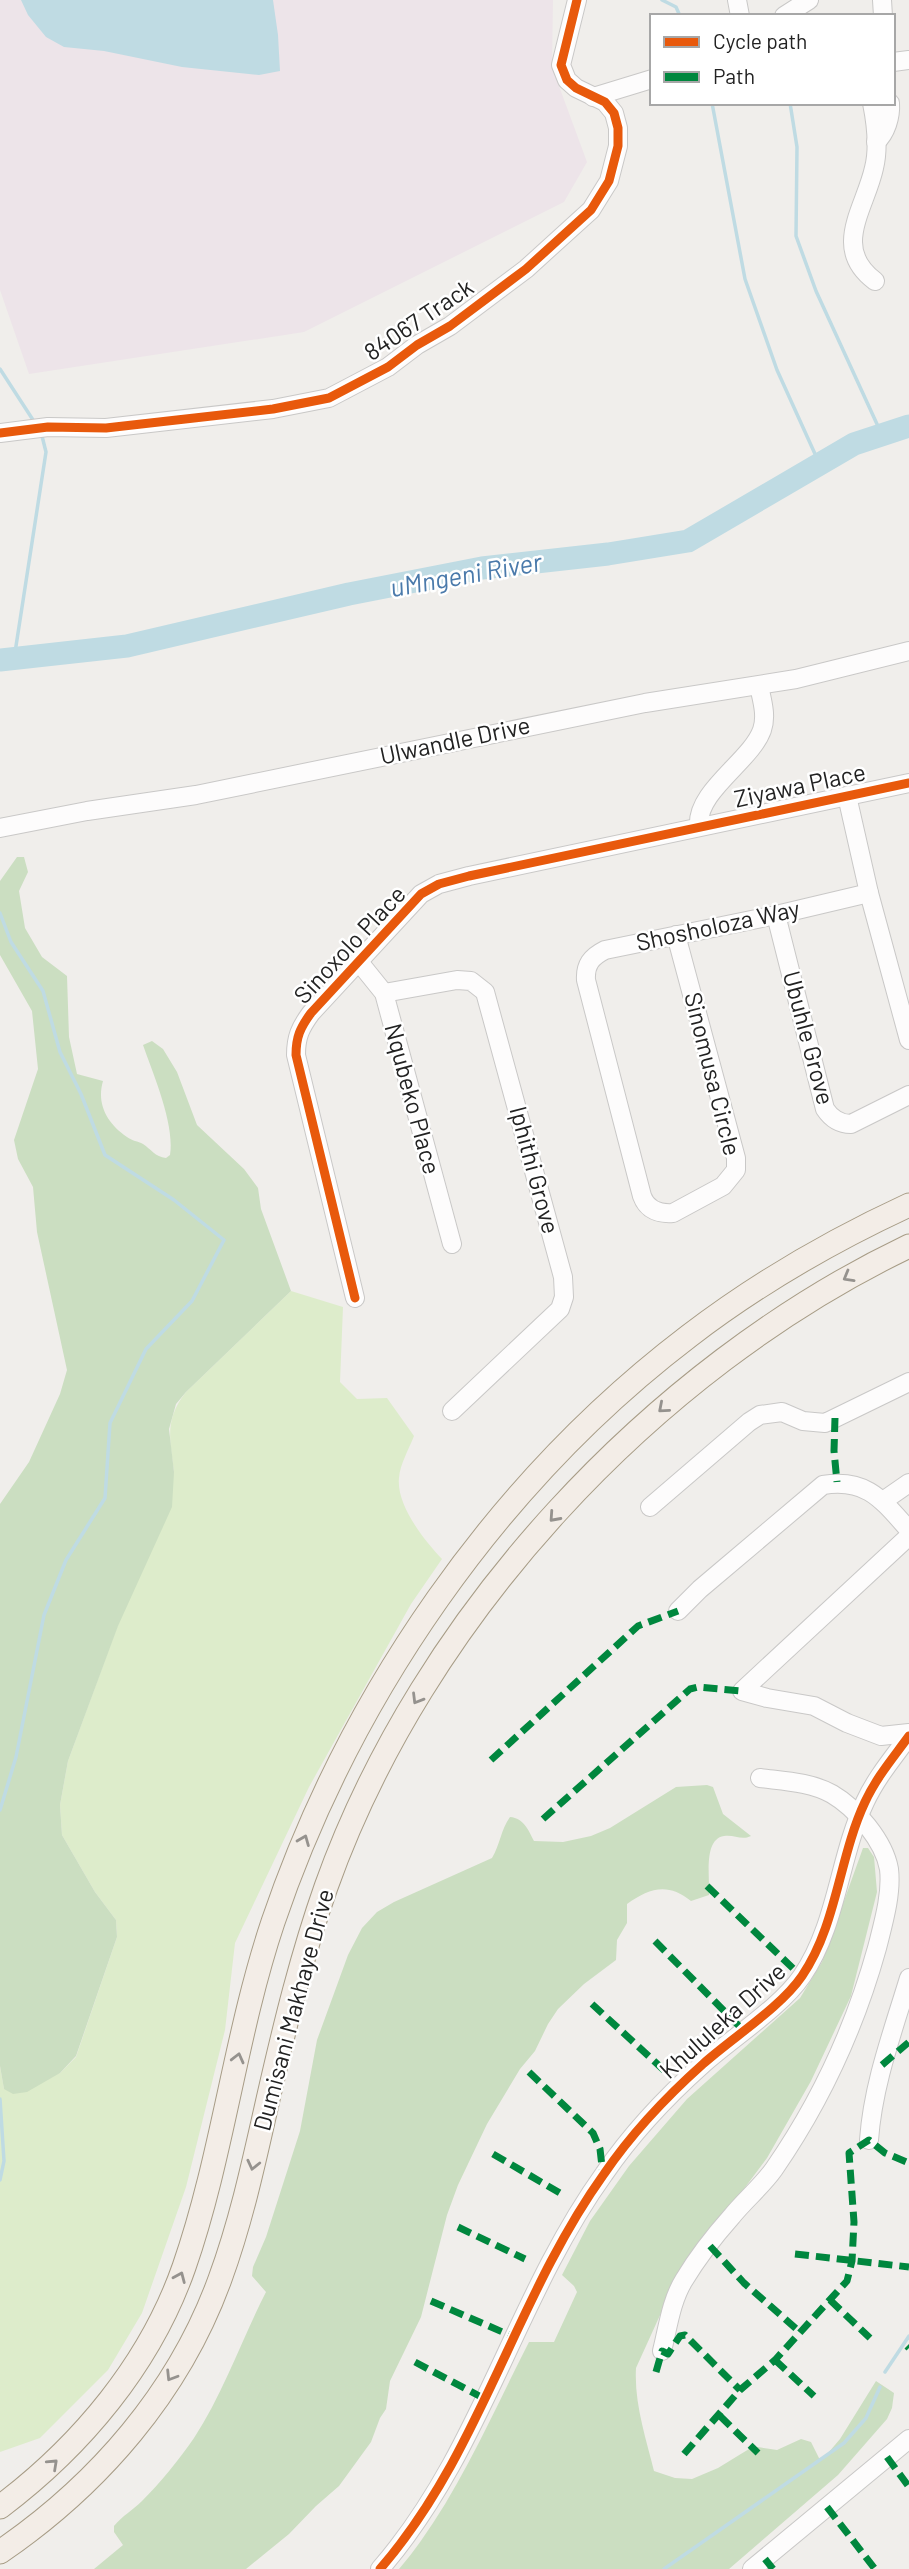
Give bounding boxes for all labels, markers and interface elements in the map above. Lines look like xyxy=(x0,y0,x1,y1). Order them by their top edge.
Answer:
legend xyxy=(650,14,895,105)
text: Cycle path xyxy=(713,28,807,53)
text: Path xyxy=(713,63,755,88)
street label: 84067 Track xyxy=(358,272,478,366)
water label: uMngeni River xyxy=(388,545,545,602)
street label: Ulwandle Drive xyxy=(377,709,532,770)
street label: Ziyawa Place xyxy=(731,756,868,813)
street label: Sinoxolo Place xyxy=(287,879,411,1009)
street label: Shosholoza Way xyxy=(633,893,802,956)
street label: Ubuhle Grove xyxy=(778,968,841,1108)
street label: Sinomusa Circle xyxy=(679,989,748,1158)
street label: Nqubeko Place xyxy=(379,1020,447,1177)
street label: Iphithi Grove xyxy=(505,1103,566,1237)
one-way arrow xyxy=(843,1269,856,1282)
one-way arrow xyxy=(658,1400,671,1412)
one-way arrow xyxy=(550,1509,562,1522)
one-way arrow xyxy=(412,1691,425,1704)
one-way arrow xyxy=(296,1835,310,1847)
street label: Dumisani Makhaye Drive xyxy=(246,1885,339,2134)
street label: Khululeka Drive xyxy=(653,1956,791,2084)
one-way arrow xyxy=(230,2052,244,2064)
one-way arrow xyxy=(247,2159,261,2171)
one-way arrow xyxy=(171,2272,185,2284)
one-way arrow xyxy=(167,2368,180,2381)
one-way arrow xyxy=(45,2459,58,2472)

